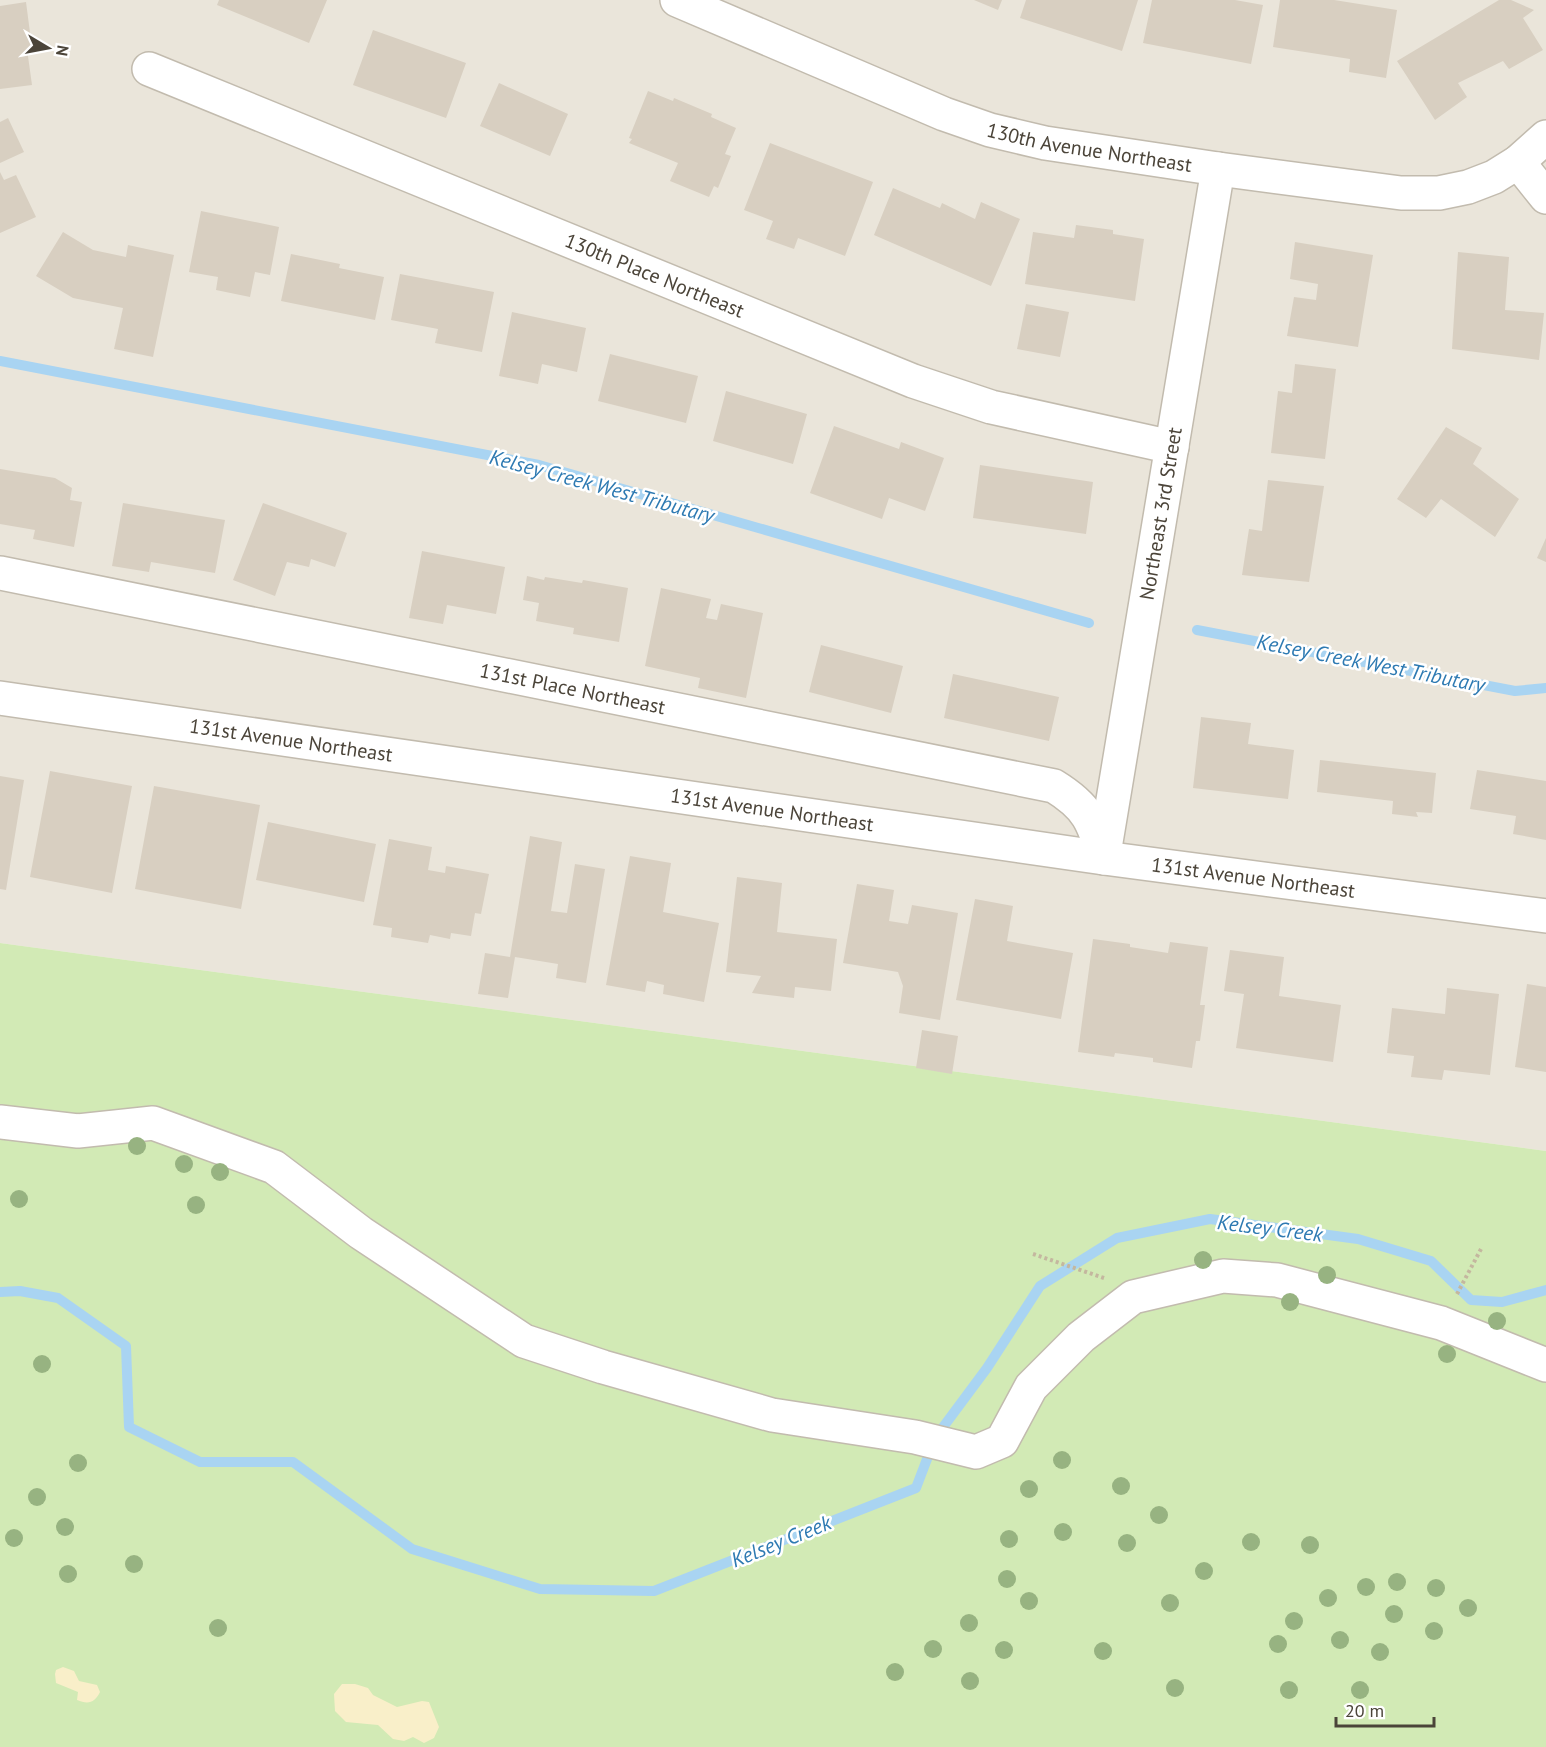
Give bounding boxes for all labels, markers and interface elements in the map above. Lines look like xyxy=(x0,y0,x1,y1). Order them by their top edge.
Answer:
north arrow xyxy=(18,18,78,78)
text: N xyxy=(52,44,74,58)
street label: 130th Avenue Northeast xyxy=(984,117,1194,178)
street label: 130th Place Northeast xyxy=(561,227,748,324)
street label: Northeast 3rd Street xyxy=(1133,425,1188,602)
water label: Kelsey Creek West Tributary xyxy=(487,443,719,529)
water label: Kelsey Creek West Tributary xyxy=(1255,628,1489,699)
street label: 131st Place Northeast xyxy=(477,657,668,720)
street label: 131st Avenue Northeast xyxy=(188,713,395,768)
street label: 131st Avenue Northeast xyxy=(669,782,876,837)
street label: 131st Avenue Northeast xyxy=(1150,851,1357,904)
water label: Kelsey Creek xyxy=(1216,1208,1326,1248)
water label: Kelsey Creek xyxy=(727,1508,837,1573)
scale bar xyxy=(1336,1690,1434,1728)
text: 20 m xyxy=(1345,1699,1384,1722)

